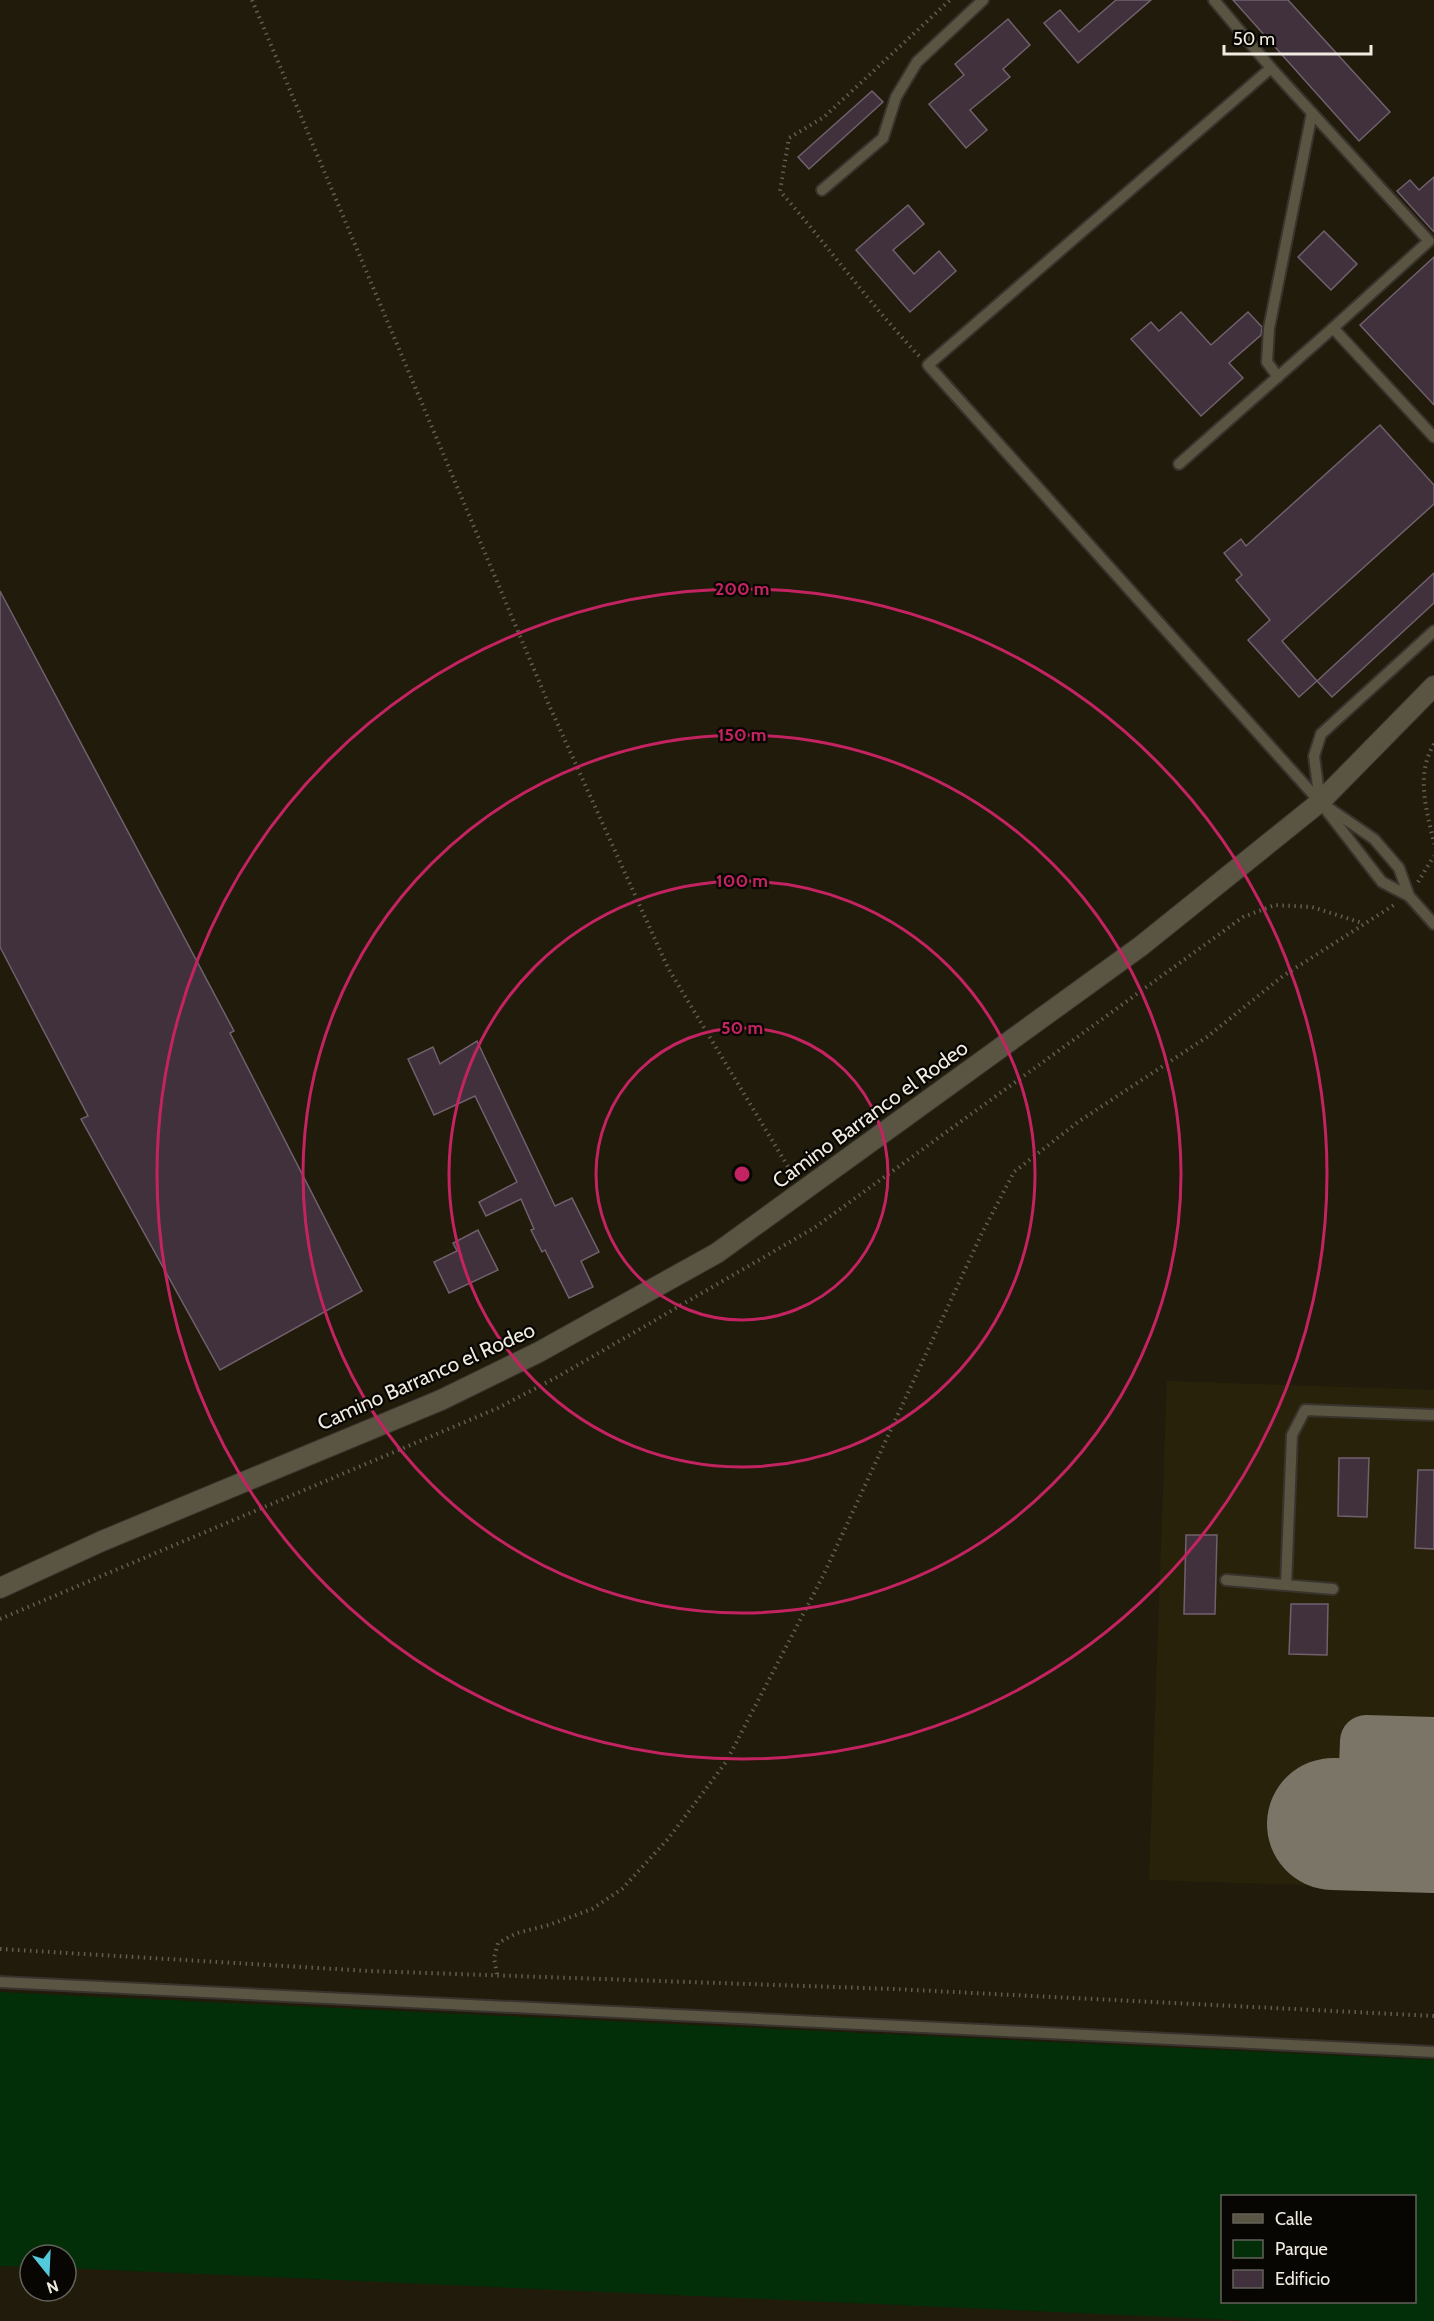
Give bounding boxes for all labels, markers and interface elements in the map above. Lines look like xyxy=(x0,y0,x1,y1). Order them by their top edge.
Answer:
scale bar xyxy=(1224,18,1371,56)
text: 50 m xyxy=(1233,28,1275,50)
text: 200 m xyxy=(715,578,769,600)
text: 150 m xyxy=(718,724,766,746)
text: 100 m xyxy=(716,870,768,892)
text: 50 m xyxy=(721,1017,763,1039)
street label: Camino Barranco el Rodeo xyxy=(767,1035,973,1193)
centre of rings xyxy=(732,1164,752,1184)
street label: Camino Barranco el Rodeo xyxy=(313,1317,539,1435)
legend xyxy=(1221,2195,1416,2303)
text: Calle xyxy=(1275,2208,1312,2230)
text: Parque xyxy=(1275,2238,1328,2260)
north arrow xyxy=(18,2243,78,2303)
text: Edificio xyxy=(1275,2268,1330,2290)
text: N xyxy=(44,2276,61,2298)

